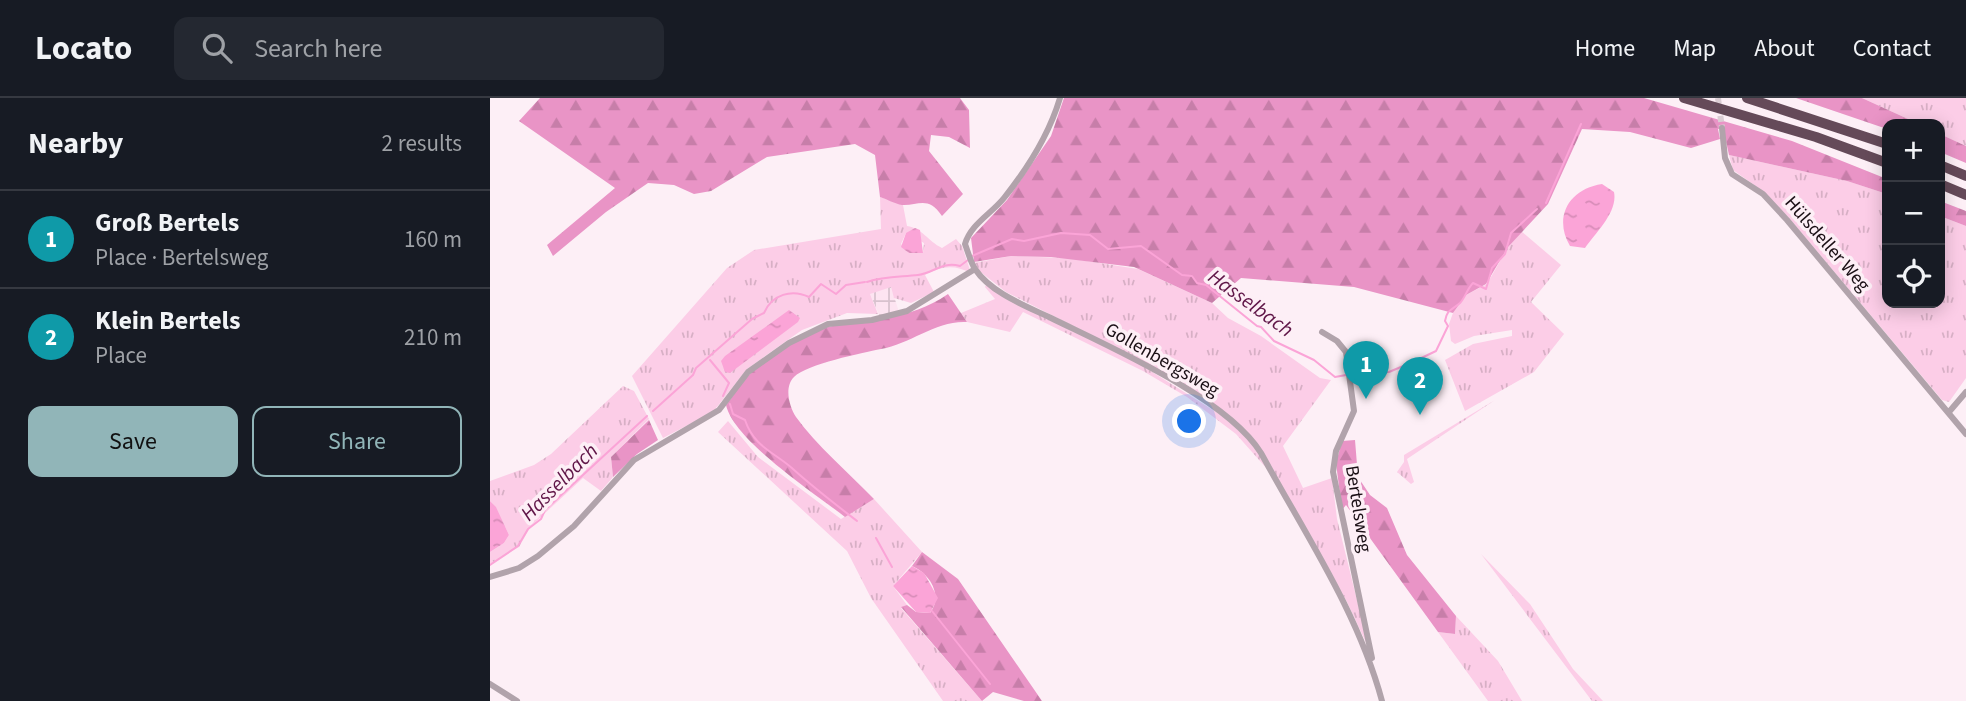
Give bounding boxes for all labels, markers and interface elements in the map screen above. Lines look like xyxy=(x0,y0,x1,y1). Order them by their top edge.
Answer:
search box xyxy=(174,17,664,80)
text: Locato xyxy=(35,25,132,72)
icon: search xyxy=(198,29,236,67)
text: Search here xyxy=(254,30,382,67)
text: Home xyxy=(1575,31,1635,66)
text: Map xyxy=(1673,31,1716,66)
text: About xyxy=(1754,31,1815,66)
text: Contact xyxy=(1853,31,1931,66)
map controls xyxy=(1882,119,1945,308)
button: + xyxy=(1882,119,1945,182)
text: Nearby xyxy=(28,122,123,165)
text: 2 results xyxy=(382,127,462,160)
button: − xyxy=(1882,182,1945,245)
street label: Hülsdeller Weg xyxy=(1778,190,1876,298)
text: Groß Bertels xyxy=(95,204,239,241)
text: 1 xyxy=(45,223,57,256)
text: 160 m xyxy=(404,223,462,256)
text: Place · Bertelsweg xyxy=(95,241,268,274)
button: locate xyxy=(1882,245,1945,308)
water label: Hasselbach xyxy=(1202,262,1300,344)
text: Klein Bertels xyxy=(95,302,241,339)
street label: Gollenbergsweg xyxy=(1100,316,1224,404)
text: 2 xyxy=(45,321,57,354)
text: 210 m xyxy=(404,321,462,354)
text: Place xyxy=(95,339,147,372)
pin: 1 xyxy=(1343,341,1389,399)
pin: 2 xyxy=(1397,357,1443,415)
your location xyxy=(1172,404,1206,438)
button: Save xyxy=(28,406,238,477)
button: Share xyxy=(252,406,462,477)
water label: Hasselbach xyxy=(513,436,605,528)
street label: Bertelsweg xyxy=(1338,463,1378,555)

